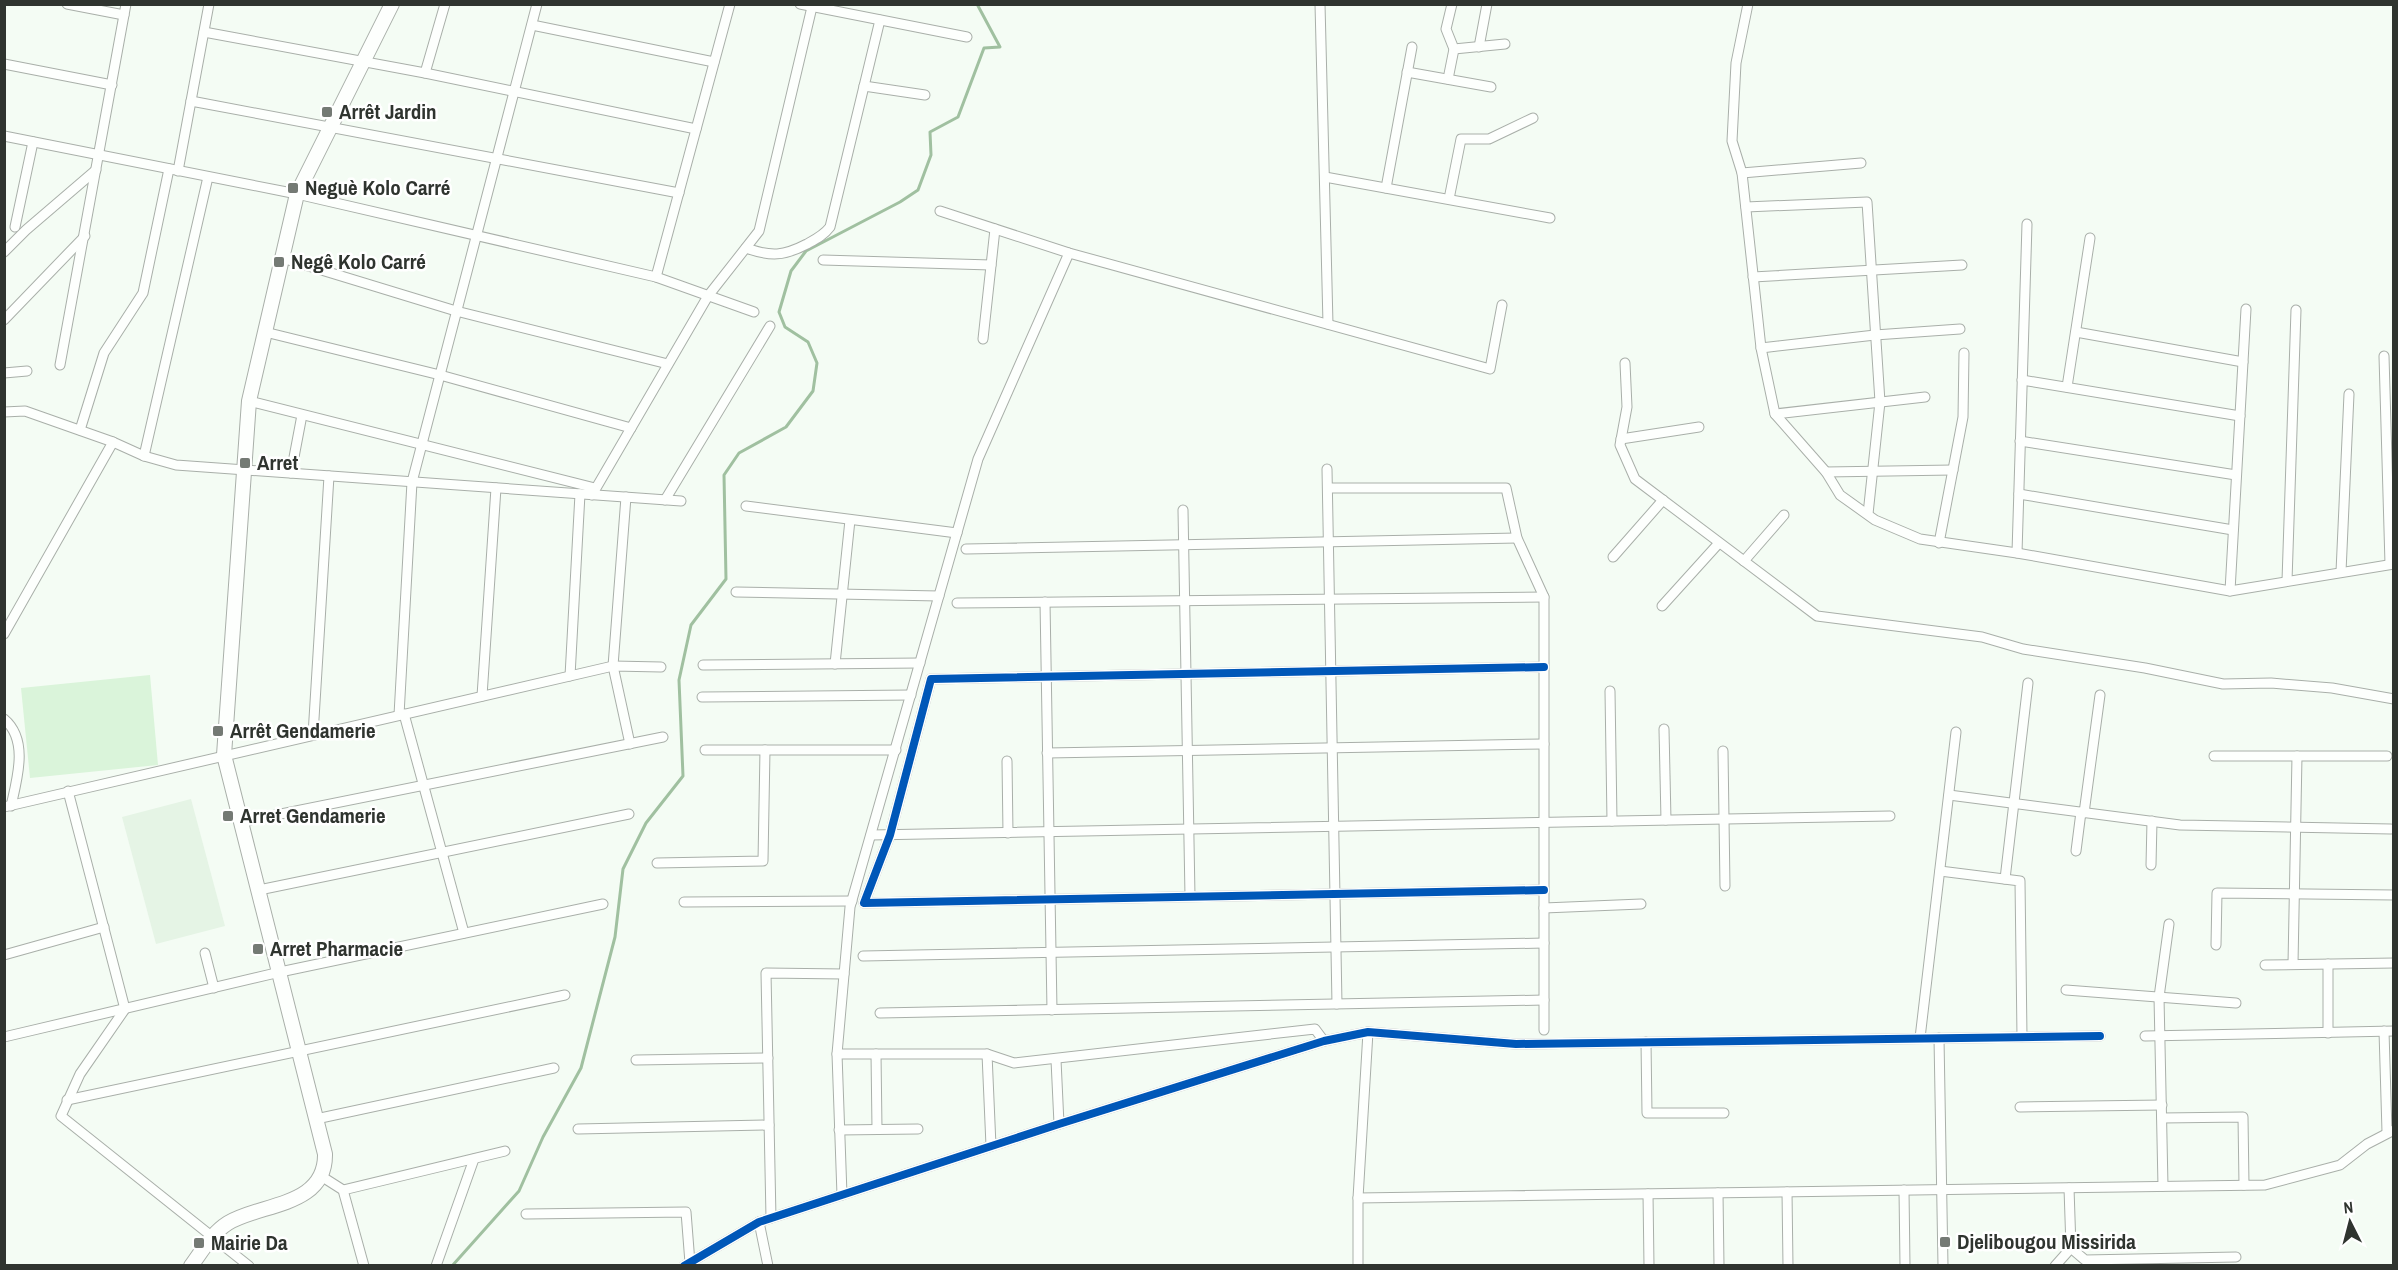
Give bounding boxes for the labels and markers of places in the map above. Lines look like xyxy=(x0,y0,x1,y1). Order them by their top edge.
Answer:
place label: Arrêt Jardin xyxy=(339,97,437,126)
marker: Arrêt Jardin xyxy=(320,105,334,119)
place label: Neguè Kolo Carré xyxy=(305,173,450,202)
marker: Neguè Kolo Carré xyxy=(286,181,300,195)
place label: Negê Kolo Carré xyxy=(291,247,426,276)
marker: Negê Kolo Carré xyxy=(272,255,286,269)
place label: Arret xyxy=(257,448,298,477)
marker: Arret xyxy=(238,456,252,470)
place label: Arrêt Gendamerie xyxy=(230,716,375,745)
marker: Arrêt Gendamerie xyxy=(211,724,225,738)
place label: Arret Gendamerie xyxy=(240,801,385,830)
marker: Arret Gendamerie xyxy=(221,809,235,823)
place label: Arret Pharmacie xyxy=(270,934,403,963)
marker: Arret Pharmacie xyxy=(251,942,265,956)
place label: Djelibougou Missirida xyxy=(1957,1227,2136,1256)
place label: Mairie Da xyxy=(211,1228,288,1257)
marker: Djelibougou Missirida xyxy=(1938,1235,1952,1249)
marker: Mairie Da xyxy=(192,1236,206,1250)

